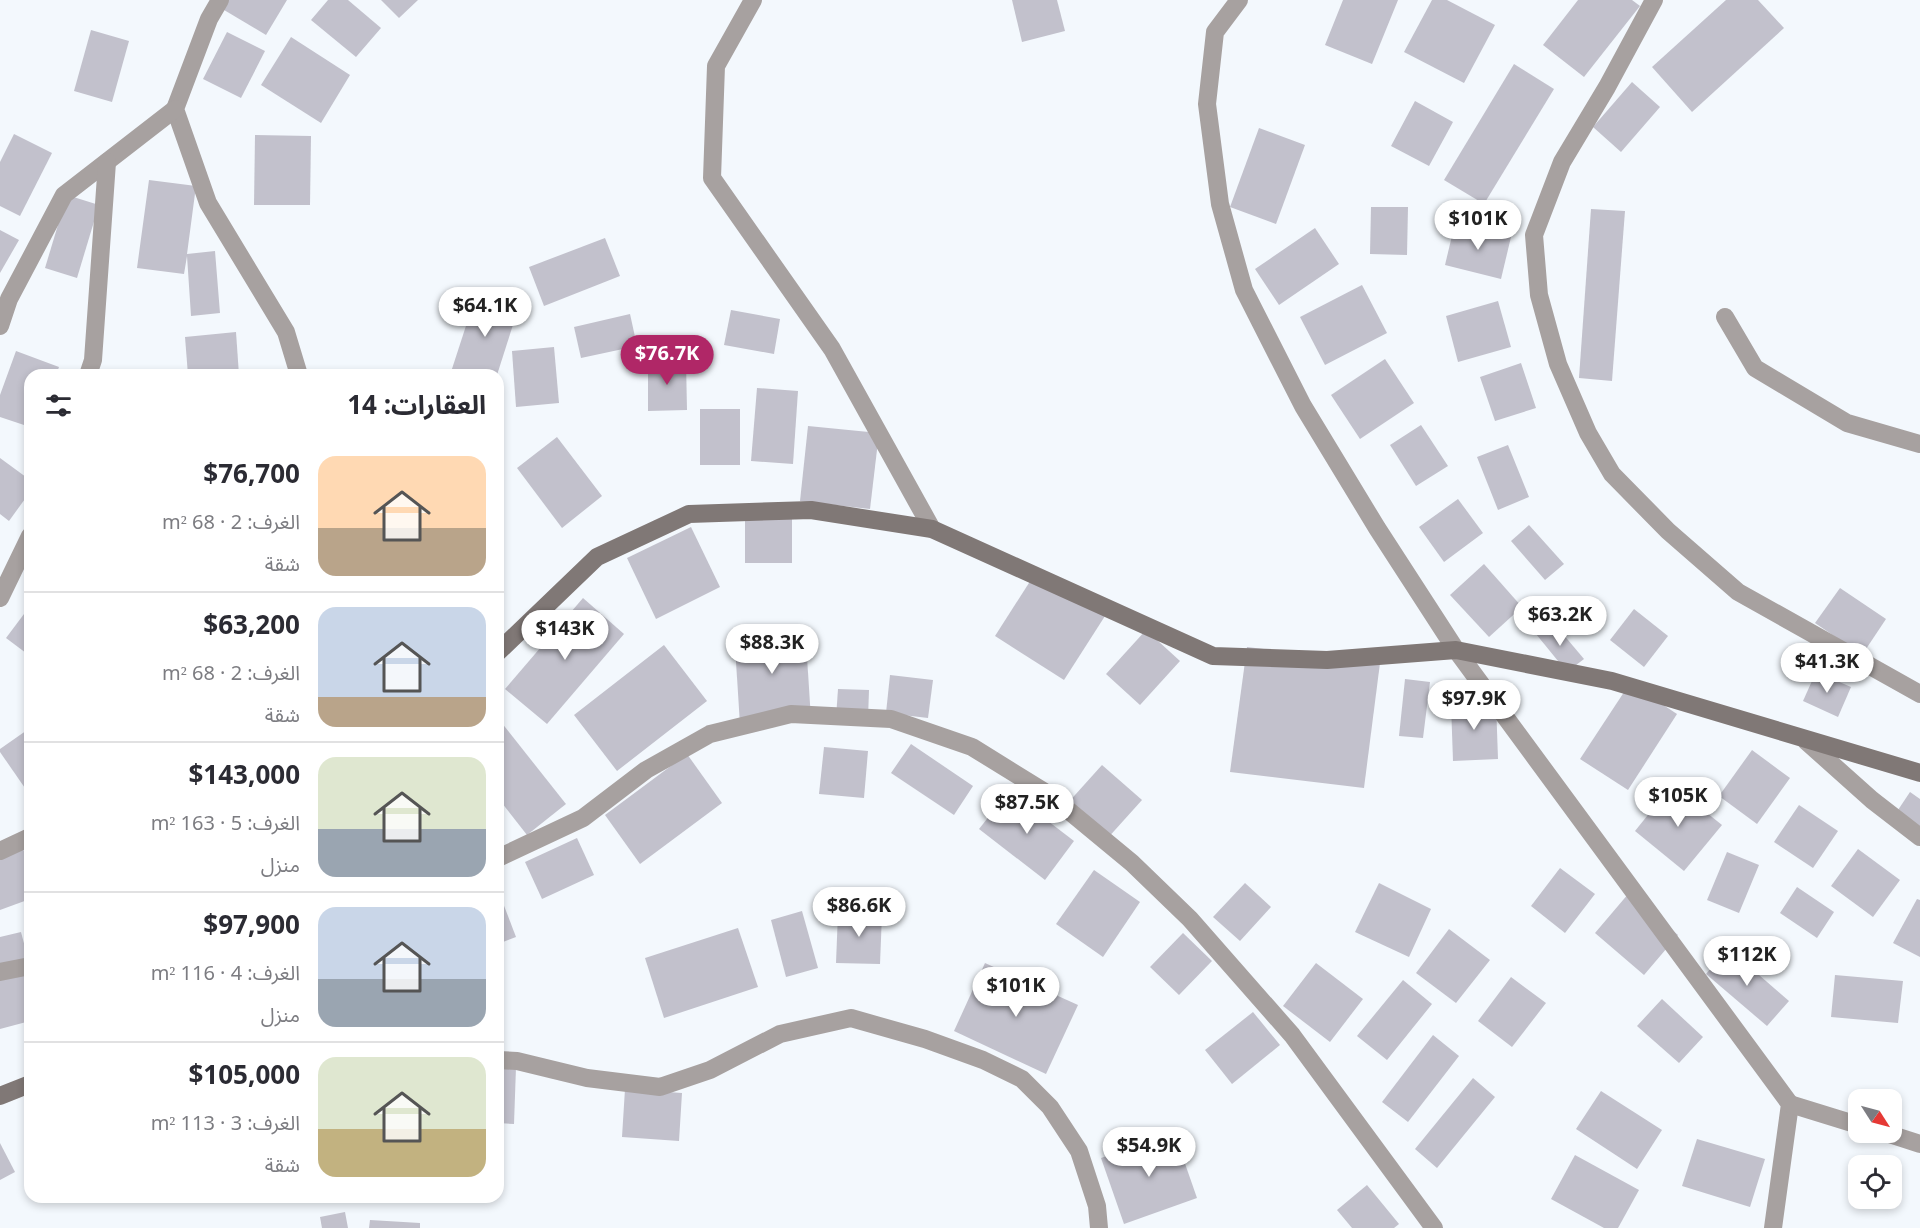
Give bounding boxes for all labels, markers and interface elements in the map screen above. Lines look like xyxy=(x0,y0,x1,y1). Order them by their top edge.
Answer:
text: $101K xyxy=(1448,198,1508,240)
pin: $101K xyxy=(1436,200,1520,251)
text: $64.1K xyxy=(453,285,517,327)
pin: $64.1K xyxy=(436,287,534,338)
text: $76.7K xyxy=(635,333,699,375)
pin: $76.7K xyxy=(618,335,716,386)
text: العقارات: 14 xyxy=(347,378,486,433)
icon: filters xyxy=(42,389,75,422)
text: $76,700 xyxy=(203,447,300,502)
icon: home xyxy=(366,480,438,552)
text: الغرف: 2 · 68 m² xyxy=(162,502,300,544)
text: شقة xyxy=(265,544,300,586)
text: $63.2K xyxy=(1528,594,1592,636)
pin: $63.2K xyxy=(1511,596,1609,647)
text: $63,200 xyxy=(203,598,300,653)
text: $143K xyxy=(535,608,595,650)
pin: $143K xyxy=(523,610,607,661)
text: $88.3K xyxy=(740,622,804,664)
pin: $88.3K xyxy=(723,624,821,675)
icon: home xyxy=(366,631,438,703)
text: $41.3K xyxy=(1795,641,1859,683)
pin: $41.3K xyxy=(1778,643,1876,694)
text: الغرف: 2 · 68 m² xyxy=(162,653,300,695)
text: $97.9K xyxy=(1442,678,1506,720)
pin: $97.9K xyxy=(1425,680,1523,731)
text: شقة xyxy=(265,695,300,737)
text: $143,000 xyxy=(188,748,300,803)
text: $105K xyxy=(1648,775,1708,817)
pin: $105K xyxy=(1636,777,1720,828)
icon: home xyxy=(366,781,438,853)
text: $87.5K xyxy=(995,782,1059,824)
pin: $87.5K xyxy=(978,784,1076,835)
text: الغرف: 5 · 163 m² xyxy=(151,803,300,845)
text: منزل xyxy=(261,845,300,887)
text: $86.6K xyxy=(827,885,891,927)
pin: $86.6K xyxy=(810,887,908,938)
text: $97,900 xyxy=(203,898,300,953)
icon: home xyxy=(366,931,438,1003)
text: $112K xyxy=(1717,934,1777,976)
pin: $112K xyxy=(1705,936,1789,987)
text: الغرف: 4 · 116 m² xyxy=(151,953,300,995)
text: $101K xyxy=(986,965,1046,1007)
pin: $101K xyxy=(974,967,1058,1018)
text: منزل xyxy=(261,995,300,1037)
text: $105,000 xyxy=(188,1048,300,1103)
icon: home xyxy=(366,1081,438,1153)
north arrow xyxy=(1848,1089,1902,1143)
map controls xyxy=(1848,1089,1902,1209)
text: الغرف: 3 · 113 m² xyxy=(151,1103,300,1145)
text: $54.9K xyxy=(1117,1125,1181,1167)
pin: $54.9K xyxy=(1100,1127,1198,1178)
text: شقة xyxy=(265,1145,300,1187)
button: locate xyxy=(1848,1155,1902,1209)

